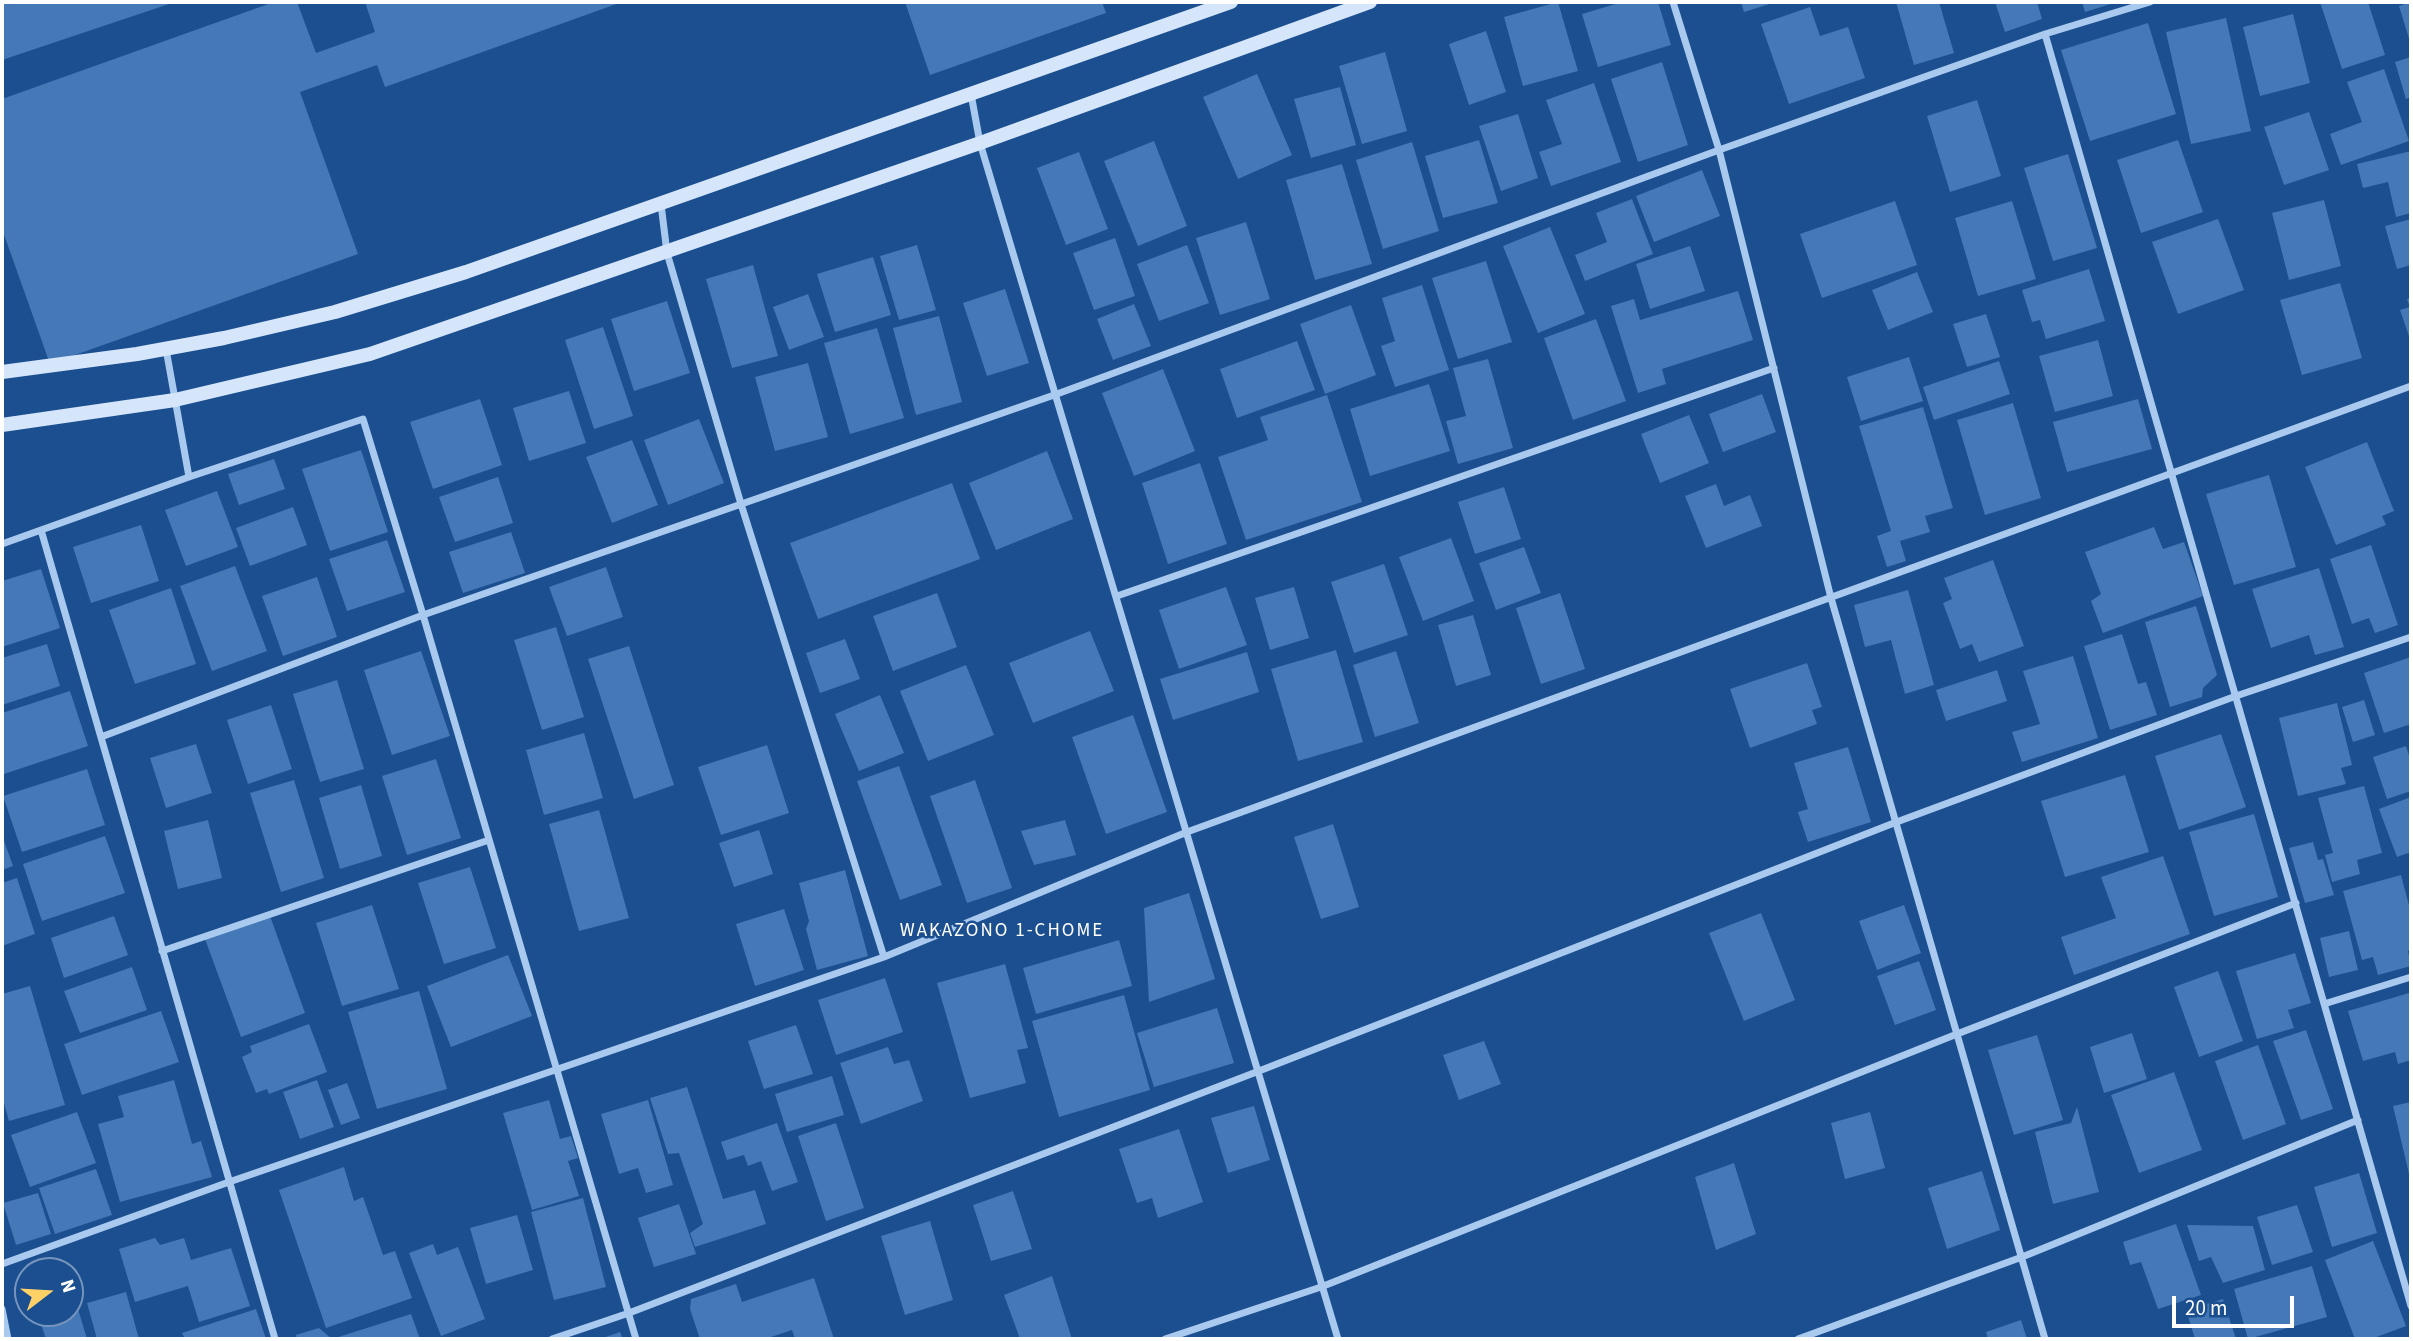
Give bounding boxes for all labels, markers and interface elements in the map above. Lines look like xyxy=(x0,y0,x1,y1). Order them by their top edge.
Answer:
district label: WAKAZONO 1-CHOME xyxy=(902,921,1102,943)
north arrow xyxy=(14,1257,84,1327)
text: N xyxy=(53,1276,82,1296)
scale bar xyxy=(2175,1282,2298,1326)
text: 20 m xyxy=(2185,1293,2227,1323)

